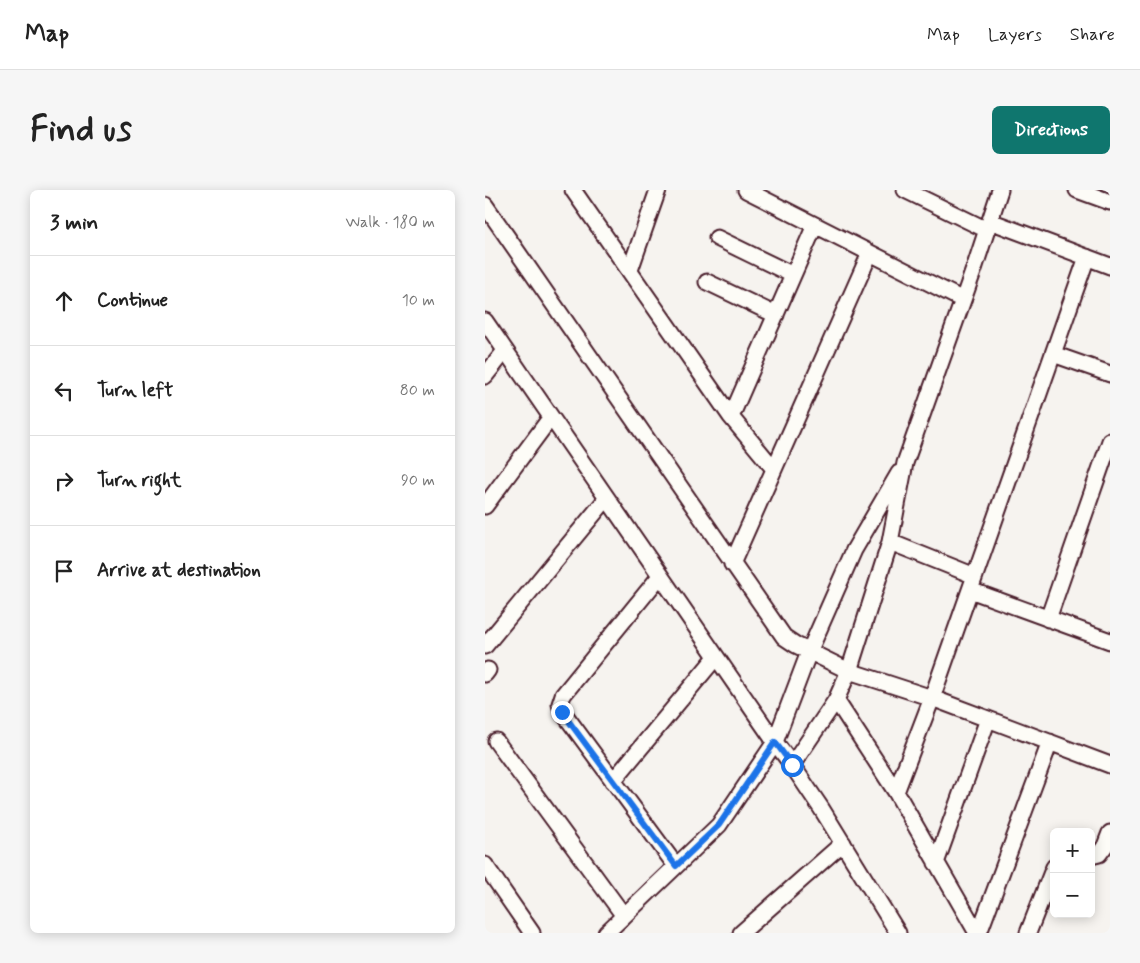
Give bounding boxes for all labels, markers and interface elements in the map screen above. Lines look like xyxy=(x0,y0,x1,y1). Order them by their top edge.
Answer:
text: Map xyxy=(25,19,69,50)
text: Map xyxy=(927,23,960,47)
text: Layers xyxy=(988,23,1042,47)
text: Share xyxy=(1070,23,1115,47)
button: Directions xyxy=(992,106,1110,154)
text: Find us xyxy=(30,107,132,153)
text: 3 min xyxy=(50,209,98,237)
text: Walk · 180 m xyxy=(346,212,435,233)
icon: ahead xyxy=(50,287,78,315)
text: Continue xyxy=(97,288,168,313)
text: 10 m xyxy=(402,290,435,311)
icon: left xyxy=(50,377,78,405)
text: Turn left xyxy=(97,378,173,403)
text: 80 m xyxy=(400,380,435,401)
icon: right xyxy=(50,467,78,495)
text: Turn right xyxy=(97,468,181,493)
text: 90 m xyxy=(401,470,435,491)
icon: arrive xyxy=(50,557,78,585)
text: Arrive at destination xyxy=(97,558,261,583)
route end xyxy=(551,701,574,724)
route start xyxy=(781,754,804,777)
map controls xyxy=(1050,828,1095,918)
button: + xyxy=(1050,828,1095,873)
button: − xyxy=(1050,873,1095,918)

